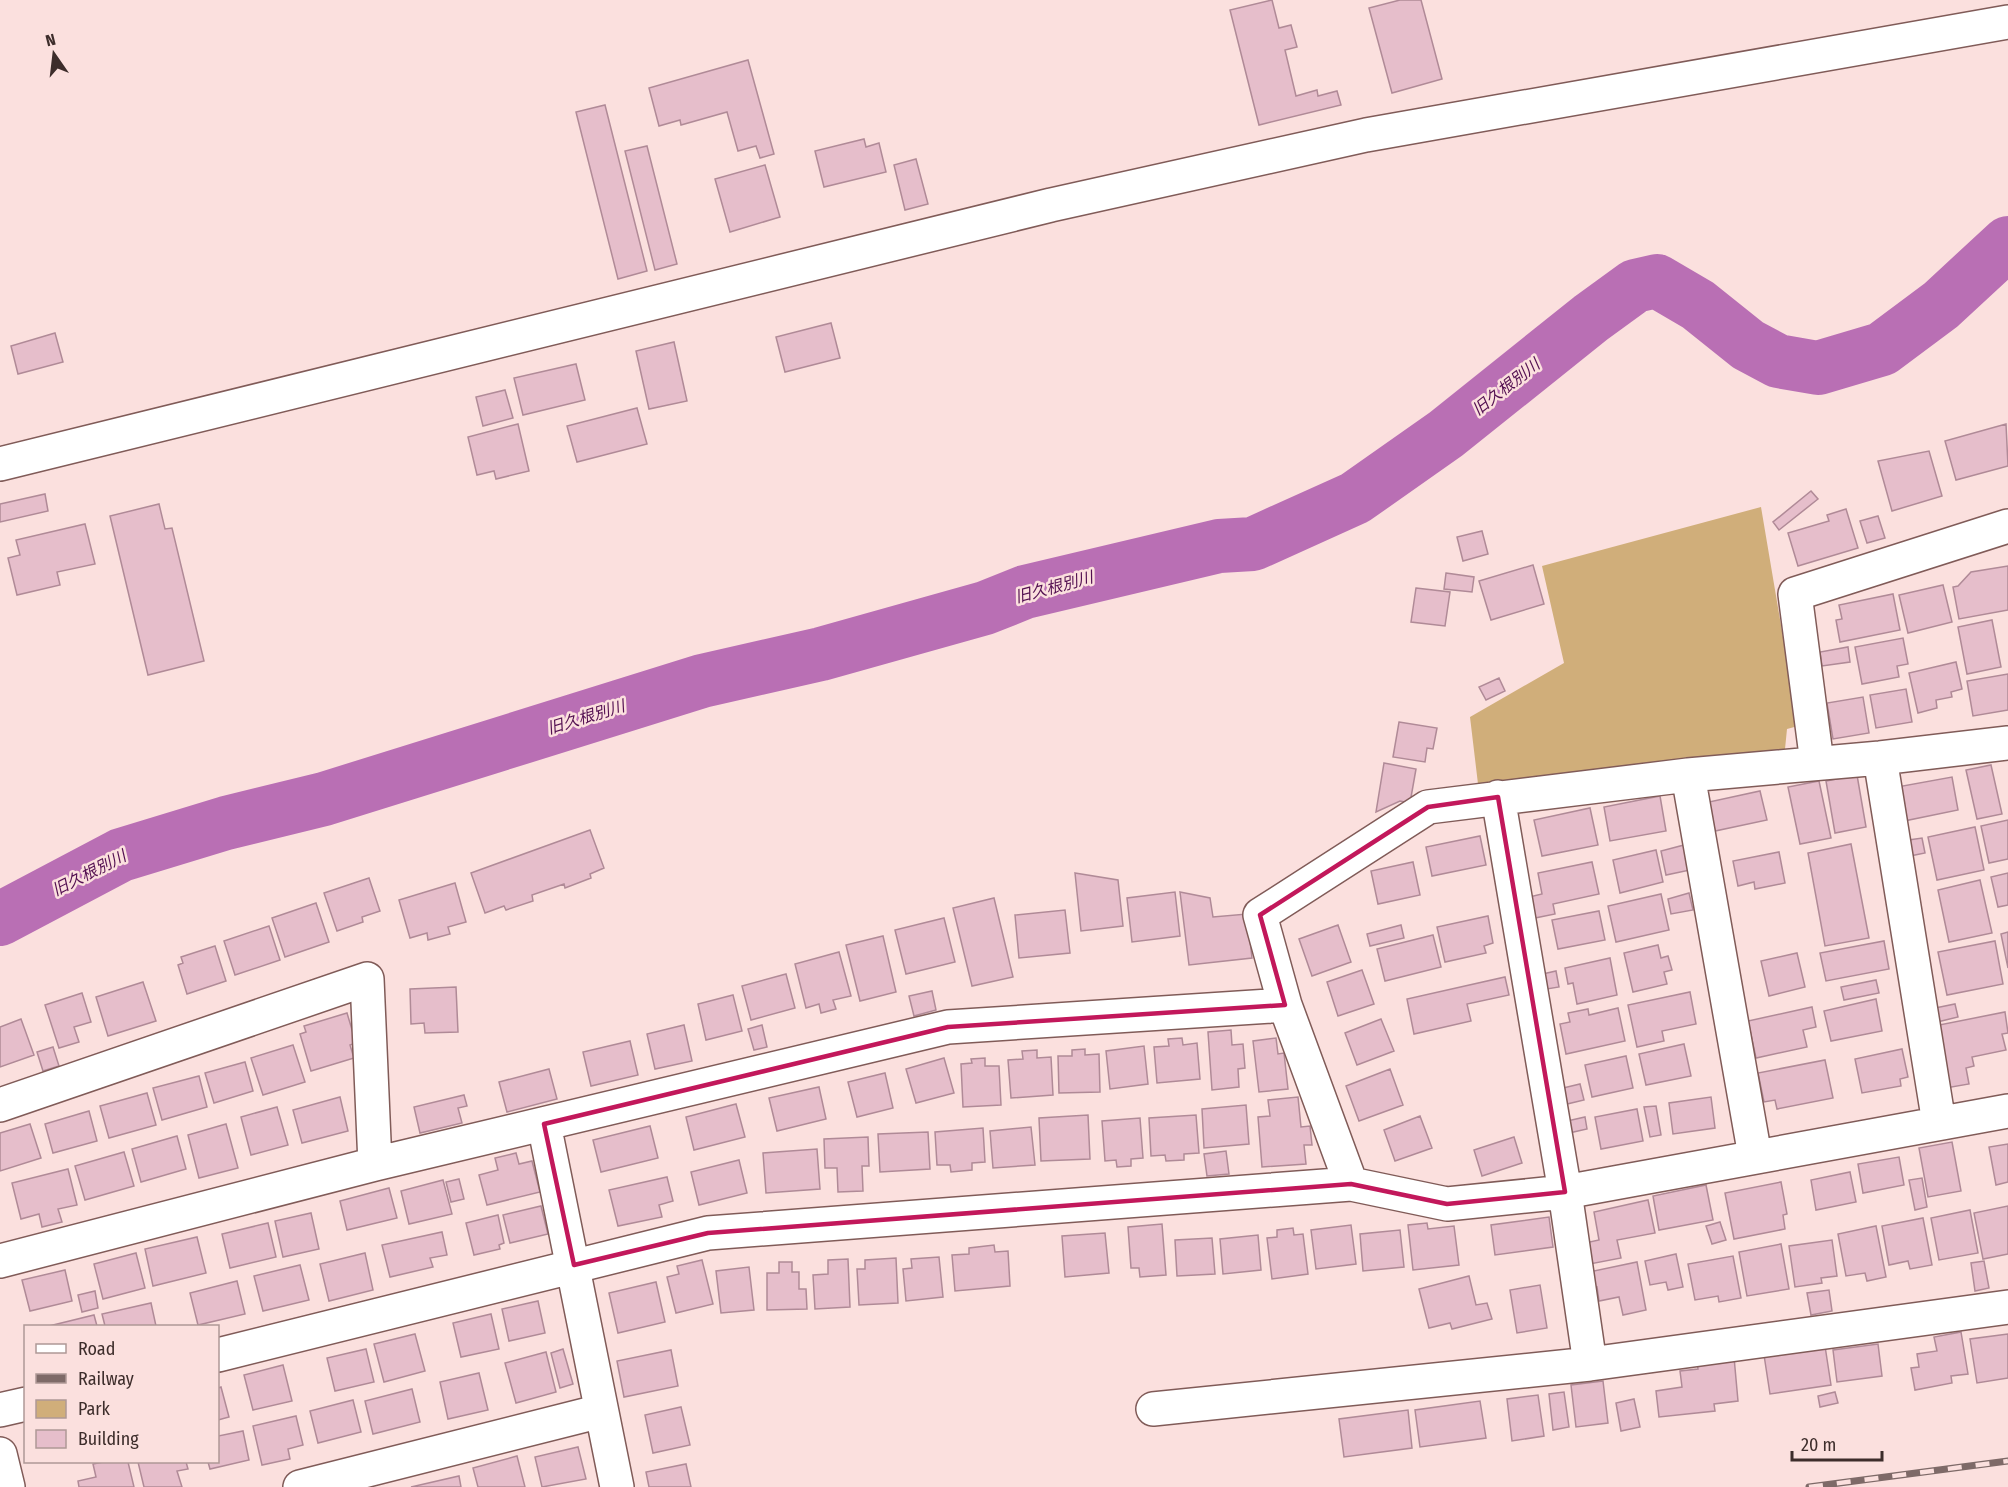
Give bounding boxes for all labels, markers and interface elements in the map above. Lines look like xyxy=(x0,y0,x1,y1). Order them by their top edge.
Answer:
north arrow xyxy=(24,24,84,84)
text: N xyxy=(44,30,57,50)
water label: 旧久根別川 xyxy=(1469,354,1545,419)
water label: 旧久根別川 xyxy=(1013,567,1097,607)
water label: 旧久根別川 xyxy=(545,696,629,738)
water label: 旧久根別川 xyxy=(49,845,131,900)
legend xyxy=(24,1325,219,1463)
text: Road xyxy=(78,1338,115,1360)
text: Railway xyxy=(78,1368,134,1390)
text: Park xyxy=(78,1398,111,1420)
scale bar xyxy=(1792,1424,1882,1462)
text: Building xyxy=(78,1428,139,1450)
text: 20 m xyxy=(1801,1434,1836,1456)

